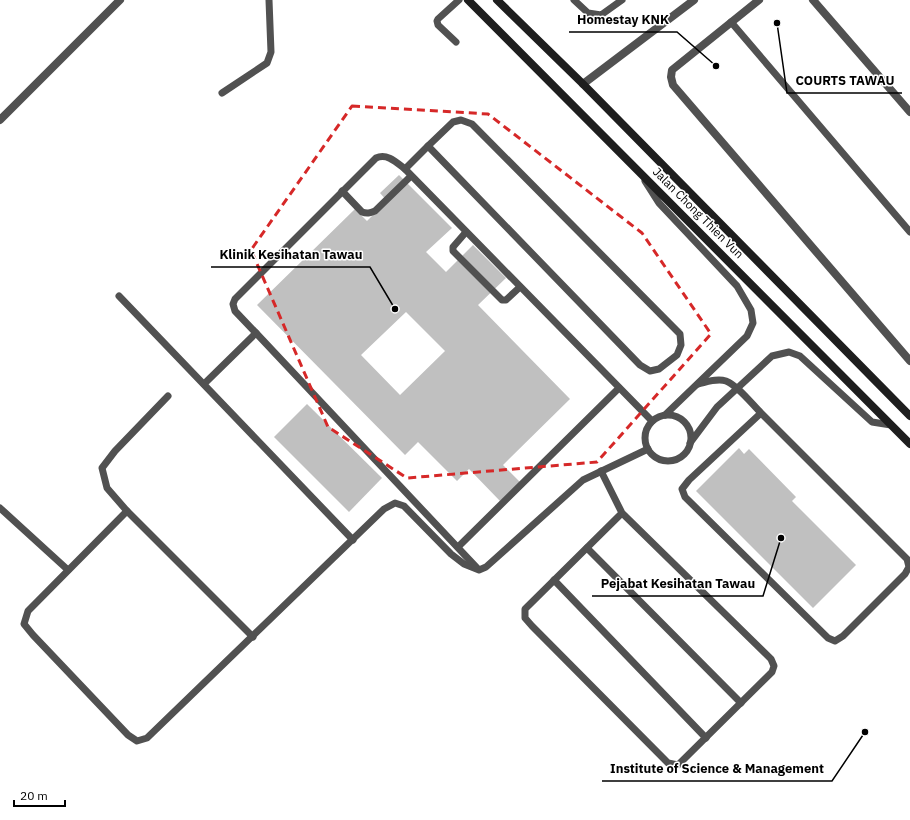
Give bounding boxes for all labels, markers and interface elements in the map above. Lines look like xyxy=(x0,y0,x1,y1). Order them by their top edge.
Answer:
callout: Homestay KNK xyxy=(569,7,677,32)
text: Homestay KNK xyxy=(577,11,669,28)
callout: COURTS TAWAU xyxy=(787,68,902,93)
text: COURTS TAWAU xyxy=(796,72,894,89)
street label: Jalan Chong Thien Vun xyxy=(650,164,747,261)
callout: Klinik Kesihatan Tawau xyxy=(211,242,370,267)
text: Klinik Kesihatan Tawau xyxy=(219,246,363,263)
callout: Pejabat Kesihatan Tawau xyxy=(592,571,763,596)
text: Pejabat Kesihatan Tawau xyxy=(601,575,755,592)
callout: Institute of Science & Management xyxy=(602,756,832,781)
text: Institute of Science & Management xyxy=(610,760,824,777)
scale bar xyxy=(14,782,65,808)
text: 20 m xyxy=(20,788,48,803)

